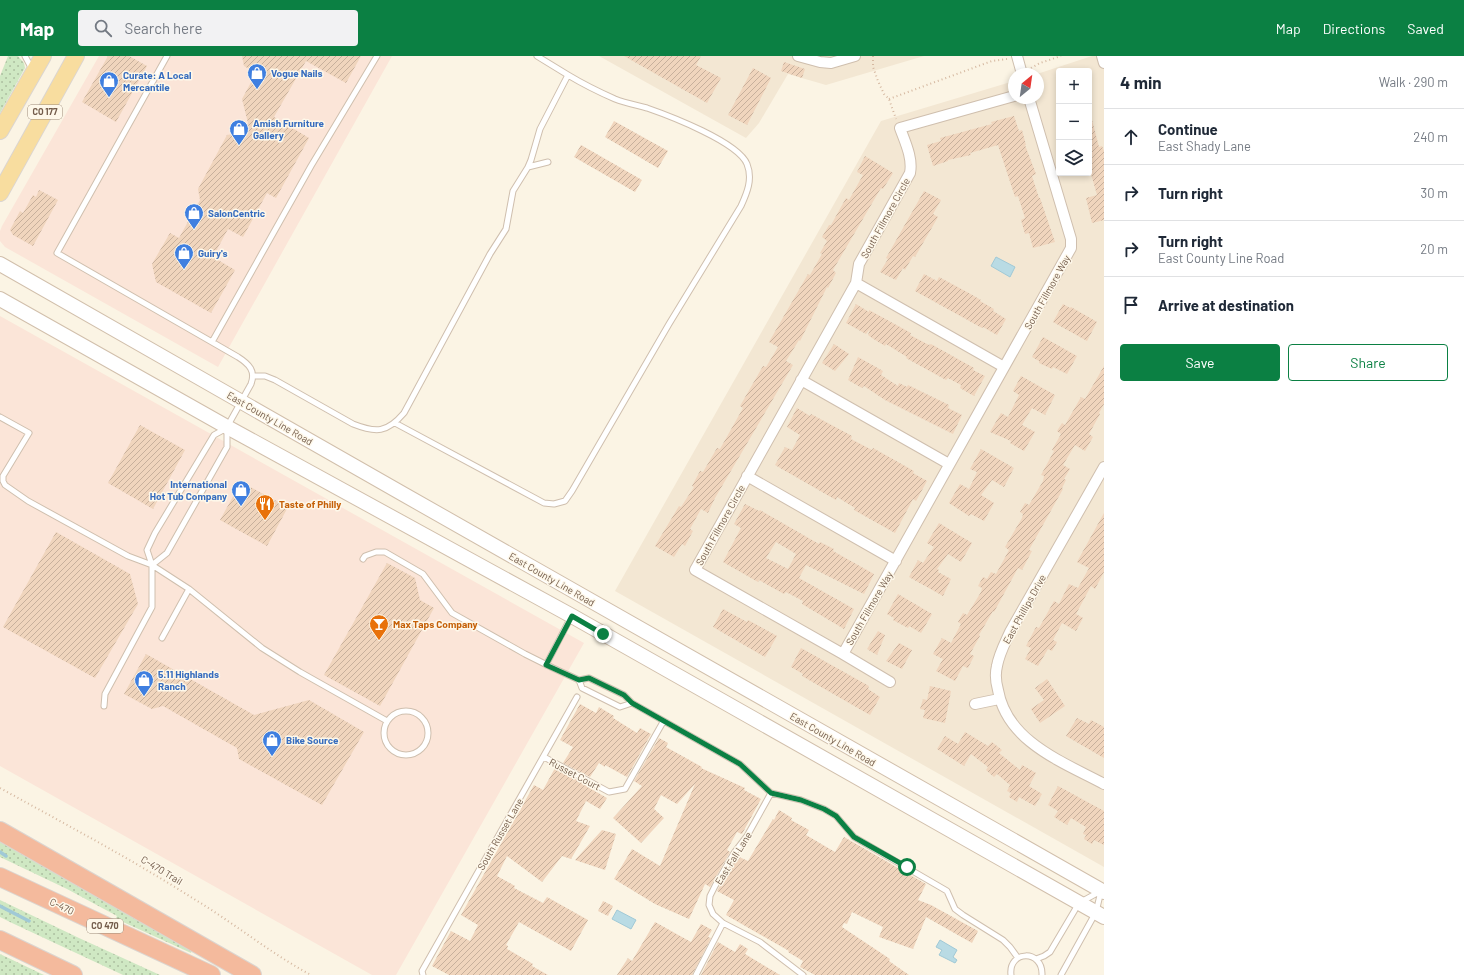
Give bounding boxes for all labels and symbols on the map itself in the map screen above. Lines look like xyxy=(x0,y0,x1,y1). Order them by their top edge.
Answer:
shop icon: Vogue Nails xyxy=(246,62,268,90)
place label: Vogue Nails xyxy=(271,67,323,79)
north arrow xyxy=(1008,68,1044,104)
place label: Curate: A Local Mercantile xyxy=(123,69,191,93)
shop icon: Curate: A Local Mercantile xyxy=(98,70,120,98)
road number: CO 177 xyxy=(28,105,62,119)
place label: Amish Furniture Gallery xyxy=(253,117,325,141)
shop icon: Amish Furniture Gallery xyxy=(228,118,250,146)
street label: South Fillmore Circle xyxy=(858,176,912,260)
shop icon: SalonCentric xyxy=(183,202,205,230)
place label: SalonCentric xyxy=(208,207,266,219)
shop icon: Guiry's xyxy=(173,242,195,270)
place label: Guiry's xyxy=(198,247,228,259)
street label: South Fillmore Way xyxy=(1022,252,1073,331)
street label: East County Line Road xyxy=(225,389,315,447)
place label: International Hot Tub Company xyxy=(150,478,227,502)
shop icon: International Hot Tub Company xyxy=(230,479,252,507)
street label: South Fillmore Circle xyxy=(693,483,747,567)
restaurant icon: Taste of Philly xyxy=(254,493,276,521)
place label: Taste of Philly xyxy=(279,498,341,510)
street label: East County Line Road xyxy=(507,550,597,608)
street label: South Fillmore Way xyxy=(843,569,895,647)
street label: East Phillips Drive xyxy=(1000,572,1048,646)
bar icon: Max Taps Company xyxy=(368,613,390,641)
place label: Max Taps Company xyxy=(393,618,478,630)
route end xyxy=(594,625,612,643)
place label: 5.11 Highlands Ranch xyxy=(158,668,219,692)
shop icon: 5.11 Highlands Ranch xyxy=(133,669,155,697)
street label: East County Line Road xyxy=(788,710,878,768)
shop icon: Bike Source xyxy=(261,729,283,757)
place label: Bike Source xyxy=(286,734,339,746)
street label: Russet Court xyxy=(547,756,603,793)
street label: South Russet Lane xyxy=(475,796,525,872)
street label: East Fall Lane xyxy=(712,829,754,887)
street label: C-470 Trail xyxy=(139,853,185,887)
route start xyxy=(898,858,916,876)
street label: C-470 xyxy=(48,895,76,917)
road number: CO 470 xyxy=(87,919,123,933)

